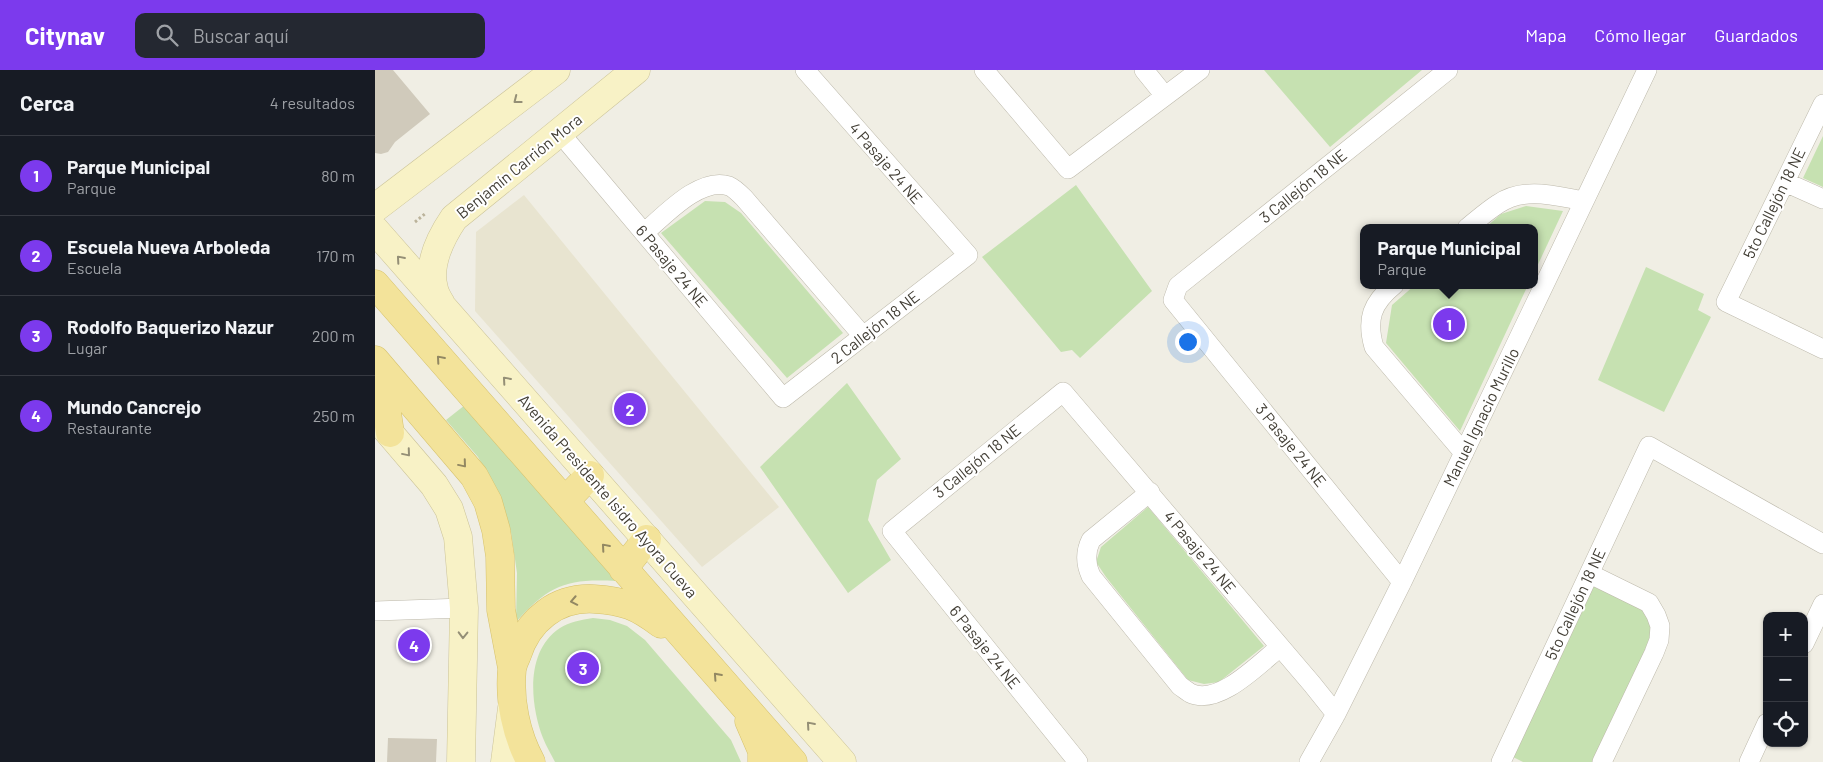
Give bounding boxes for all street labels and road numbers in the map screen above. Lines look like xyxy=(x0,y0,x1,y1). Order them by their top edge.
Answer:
street label: Benjamín Carrión Mora xyxy=(452,109,585,222)
street label: 4 Pasaje 24 NE xyxy=(846,118,927,207)
street label: 5to Callejón 18 NE xyxy=(1738,144,1809,261)
street label: 3 Callejón 18 NE xyxy=(1255,145,1350,227)
street label: 6 Pasaje 24 NE xyxy=(633,221,712,311)
street label: 2 Callejón 18 NE xyxy=(827,286,923,367)
street label: Manuel Ignacio Murillo xyxy=(1439,344,1522,489)
street label: Avenida Presidente Isidro Ayora Cueva xyxy=(515,390,702,601)
street label: 3 Pasaje 24 NE xyxy=(1252,399,1331,490)
street label: 3 Callejón 18 NE xyxy=(929,420,1024,502)
street label: 4 Pasaje 24 NE xyxy=(1160,506,1240,597)
street label: 5to Callejón 18 NE xyxy=(1540,545,1609,663)
street label: 6 Pasaje 24 NE xyxy=(946,601,1025,692)

